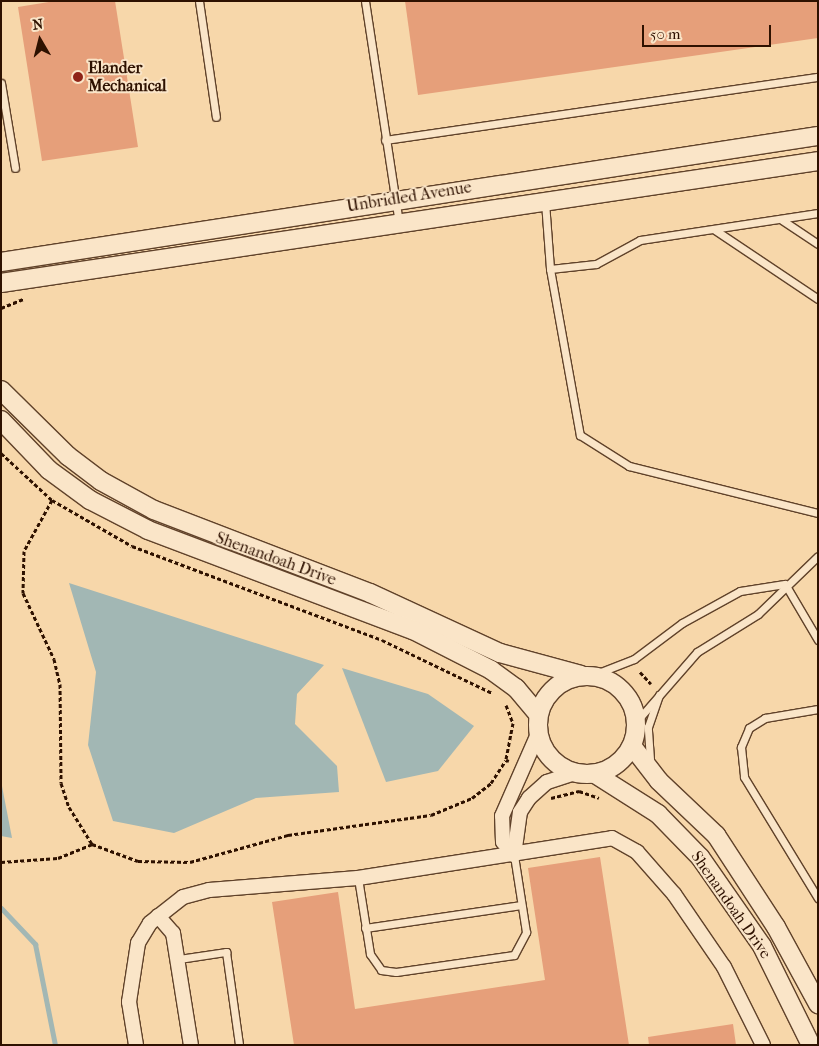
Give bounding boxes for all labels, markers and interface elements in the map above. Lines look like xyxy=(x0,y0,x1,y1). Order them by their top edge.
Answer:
north arrow xyxy=(15,15,65,65)
text: N xyxy=(31,15,44,34)
scale bar xyxy=(644,15,773,47)
text: 50 m xyxy=(650,25,680,43)
place label: Elander Mechanical xyxy=(88,58,167,96)
marker: Elander Mechanical xyxy=(72,71,84,83)
street label: Unbridled Avenue xyxy=(345,178,473,216)
street label: Shenandoah Drive xyxy=(213,528,339,590)
street label: Shenandoah Drive xyxy=(687,848,775,962)

